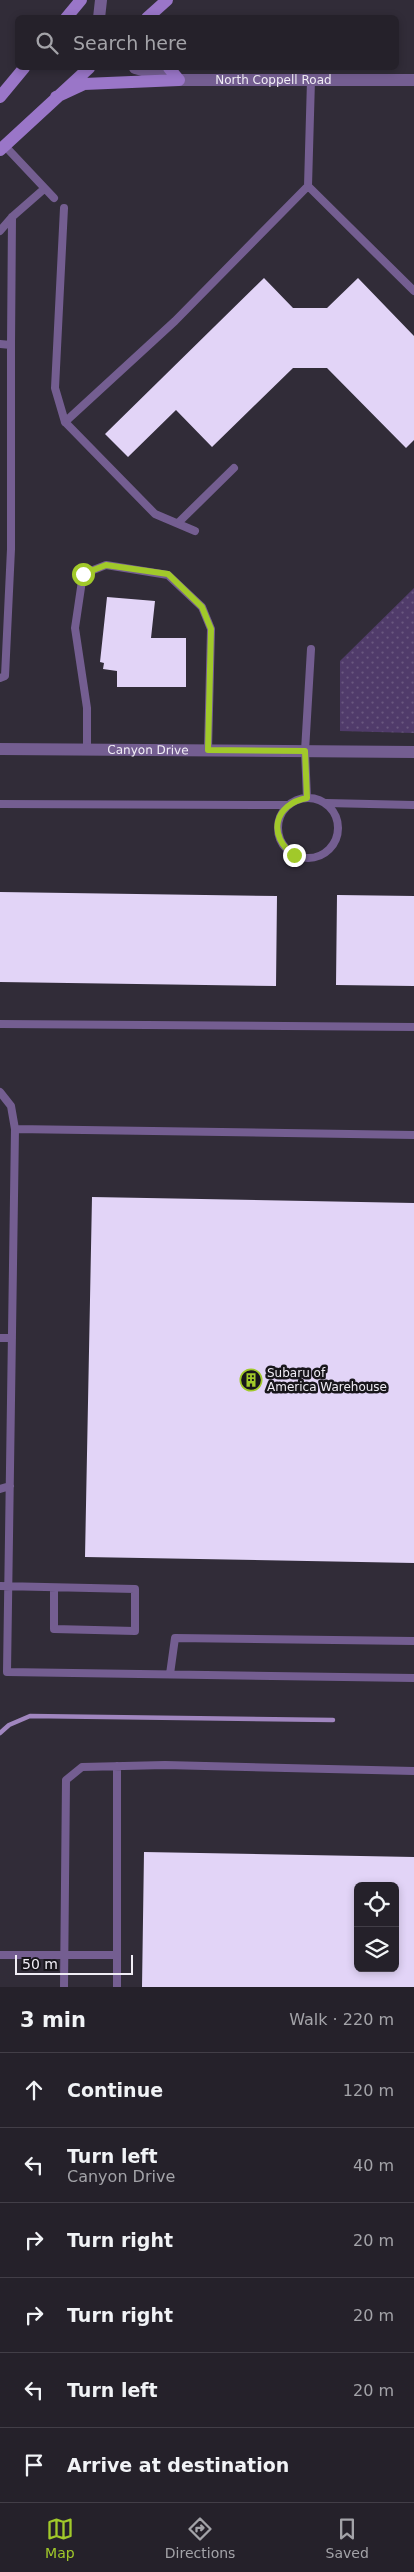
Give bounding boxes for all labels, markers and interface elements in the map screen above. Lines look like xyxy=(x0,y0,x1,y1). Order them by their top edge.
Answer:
search box xyxy=(15,15,399,70)
icon: search xyxy=(33,29,61,57)
text: Search here xyxy=(73,32,187,54)
street label: North Coppell Road xyxy=(215,73,332,87)
route start xyxy=(72,563,95,586)
street label: Canyon Drive xyxy=(107,743,189,757)
route end xyxy=(283,844,306,867)
place label: Subaru of America Warehouse xyxy=(267,1366,387,1394)
building icon: Subaru of America Warehouse xyxy=(239,1368,263,1392)
map controls xyxy=(354,1882,399,1972)
button: locate xyxy=(354,1882,399,1927)
button: layers xyxy=(354,1927,399,1972)
scale bar xyxy=(15,1952,132,1975)
text: 50 m xyxy=(22,1956,58,1972)
text: 3 min xyxy=(20,2008,86,2032)
text: Walk · 220 m xyxy=(289,2010,394,2029)
icon: ahead xyxy=(20,2076,48,2104)
text: Continue xyxy=(67,2079,163,2101)
text: 120 m xyxy=(343,2081,394,2100)
text: Turn left xyxy=(67,2145,158,2167)
icon: left xyxy=(20,2151,48,2179)
text: 40 m xyxy=(353,2156,394,2175)
text: Canyon Drive xyxy=(67,2167,175,2186)
icon: right xyxy=(20,2226,48,2254)
text: Turn right xyxy=(67,2229,173,2251)
text: 20 m xyxy=(353,2231,394,2250)
icon: right xyxy=(20,2301,48,2329)
text: Turn right xyxy=(67,2304,173,2326)
text: 20 m xyxy=(353,2306,394,2325)
icon: left xyxy=(20,2376,48,2404)
text: Turn left xyxy=(67,2379,158,2401)
text: 20 m xyxy=(353,2381,394,2400)
icon: arrive xyxy=(20,2451,48,2479)
text: Arrive at destination xyxy=(67,2454,289,2476)
tab: Map xyxy=(45,2515,75,2561)
tab: Directions xyxy=(165,2515,235,2561)
tab: Saved xyxy=(326,2515,369,2561)

